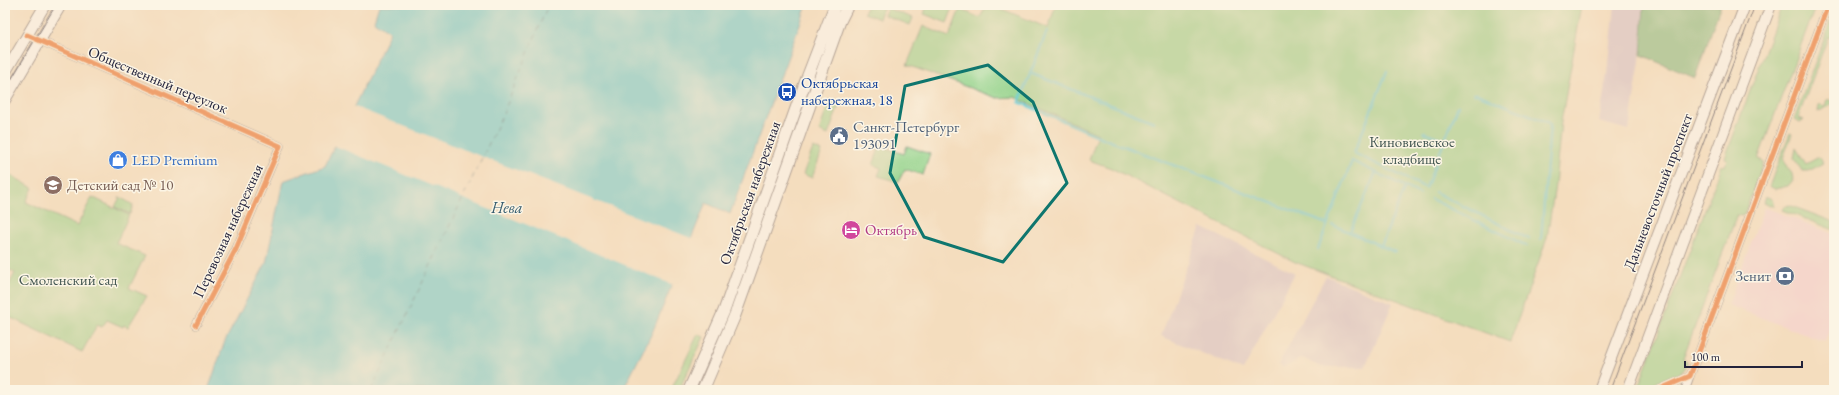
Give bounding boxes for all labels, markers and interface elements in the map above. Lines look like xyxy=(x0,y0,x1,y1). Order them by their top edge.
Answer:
street label: Общественный переулок xyxy=(86,42,231,118)
place label: Октябрьская набережная, 18 xyxy=(801,73,893,109)
bus stop icon: Октябрьская набережная, 18 xyxy=(776,81,798,103)
street label: Дальневосточный проспект xyxy=(1619,111,1696,273)
place label: Санкт-Петербург 193091 xyxy=(853,117,960,153)
street label: Октябрьская набережная xyxy=(715,118,784,267)
public building icon: Санкт-Петербург 193091 xyxy=(828,125,850,147)
park label: Киновиевское кладбище xyxy=(1369,132,1455,168)
shop icon: LED Premium xyxy=(107,149,129,171)
place label: LED Premium xyxy=(132,150,218,169)
street label: Перевозная набережная xyxy=(188,161,267,301)
school or university icon: Детский сад № 10 xyxy=(42,174,64,196)
place label: Детский сад № 10 xyxy=(67,175,174,194)
water label: Нева xyxy=(490,197,523,218)
hotel icon: Октябрь xyxy=(840,219,862,241)
place label: Октябрь xyxy=(865,220,917,239)
bank icon: Зенит xyxy=(1774,265,1796,287)
place label: Зенит xyxy=(1736,266,1771,285)
park label: Смоленский сад xyxy=(19,270,117,289)
scale bar xyxy=(1685,343,1802,369)
text: 100 m xyxy=(1691,349,1721,365)

